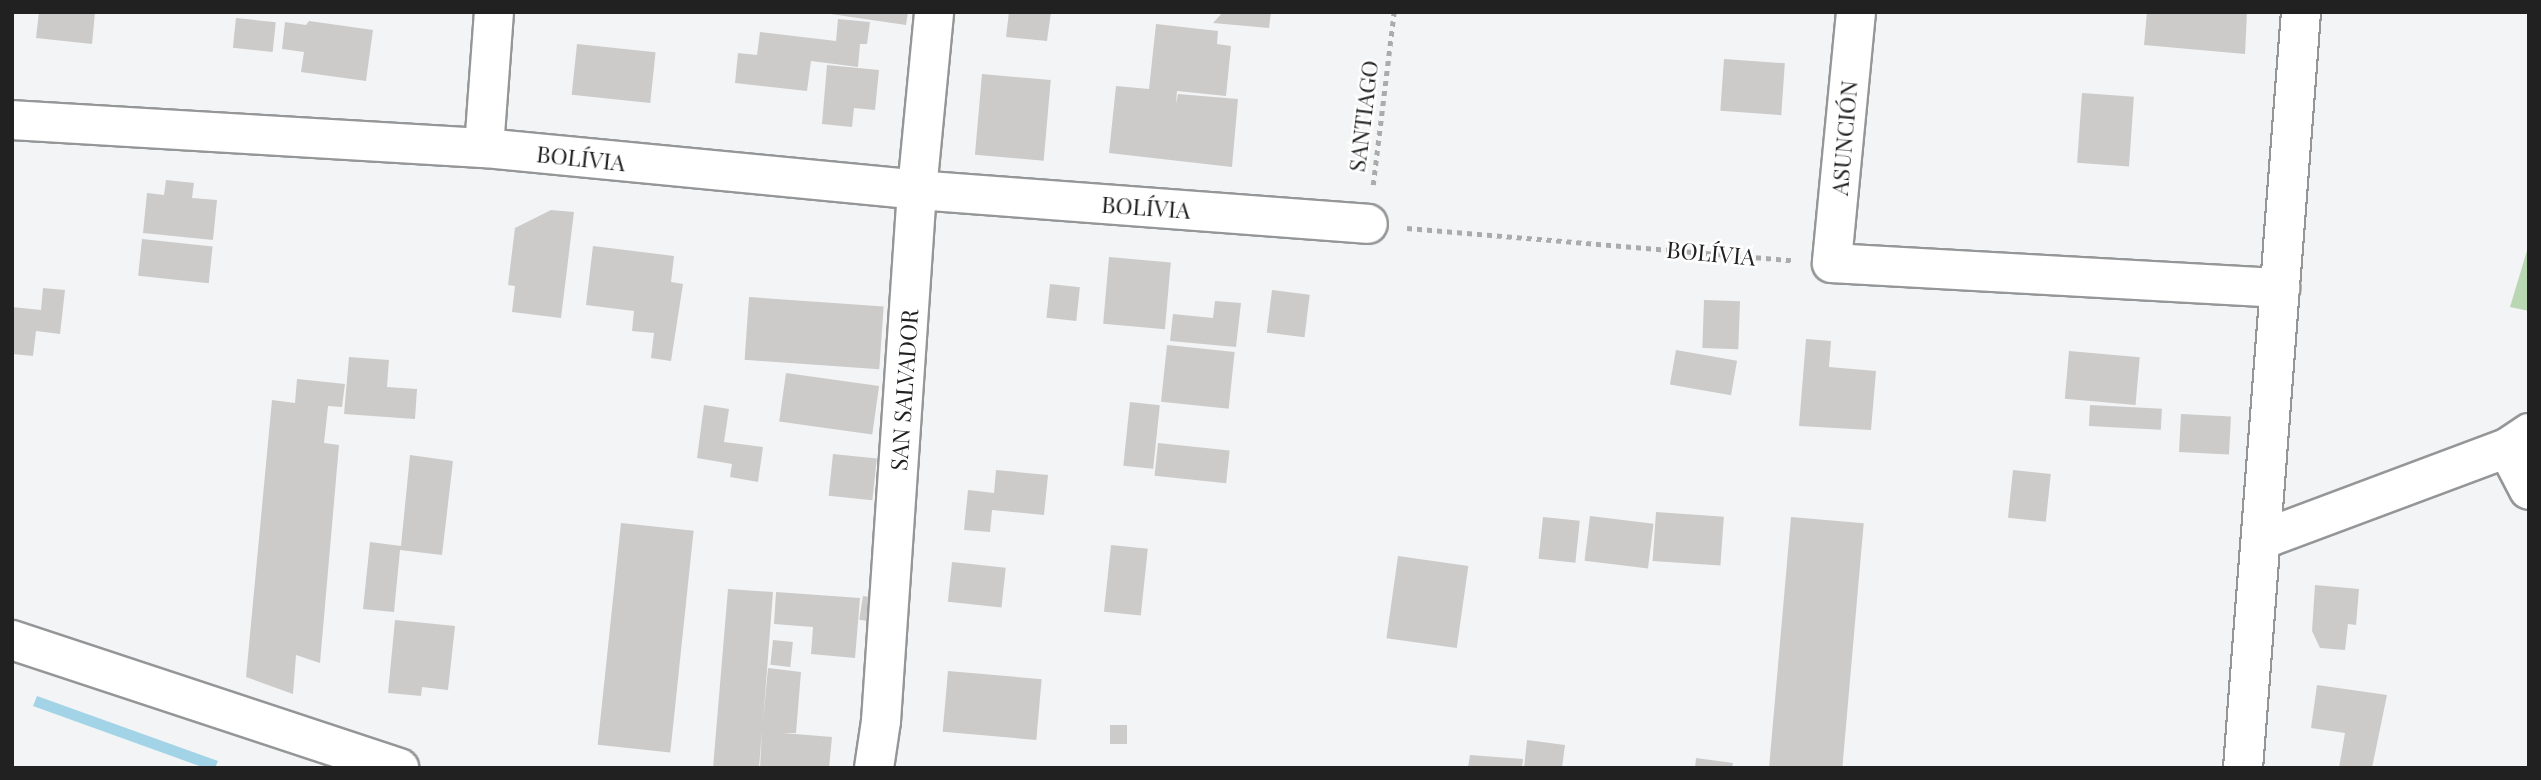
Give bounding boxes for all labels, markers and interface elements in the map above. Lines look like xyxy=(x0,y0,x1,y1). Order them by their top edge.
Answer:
street label: SANTIAGO xyxy=(1342,59,1384,173)
street label: ASUNCIÓN xyxy=(1825,79,1863,197)
street label: BOLÍVIA xyxy=(535,140,627,176)
street label: BOLÍVIA xyxy=(1101,190,1191,224)
street label: BOLÍVIA xyxy=(1665,235,1757,271)
street label: SAN SALVADOR xyxy=(885,308,923,472)

